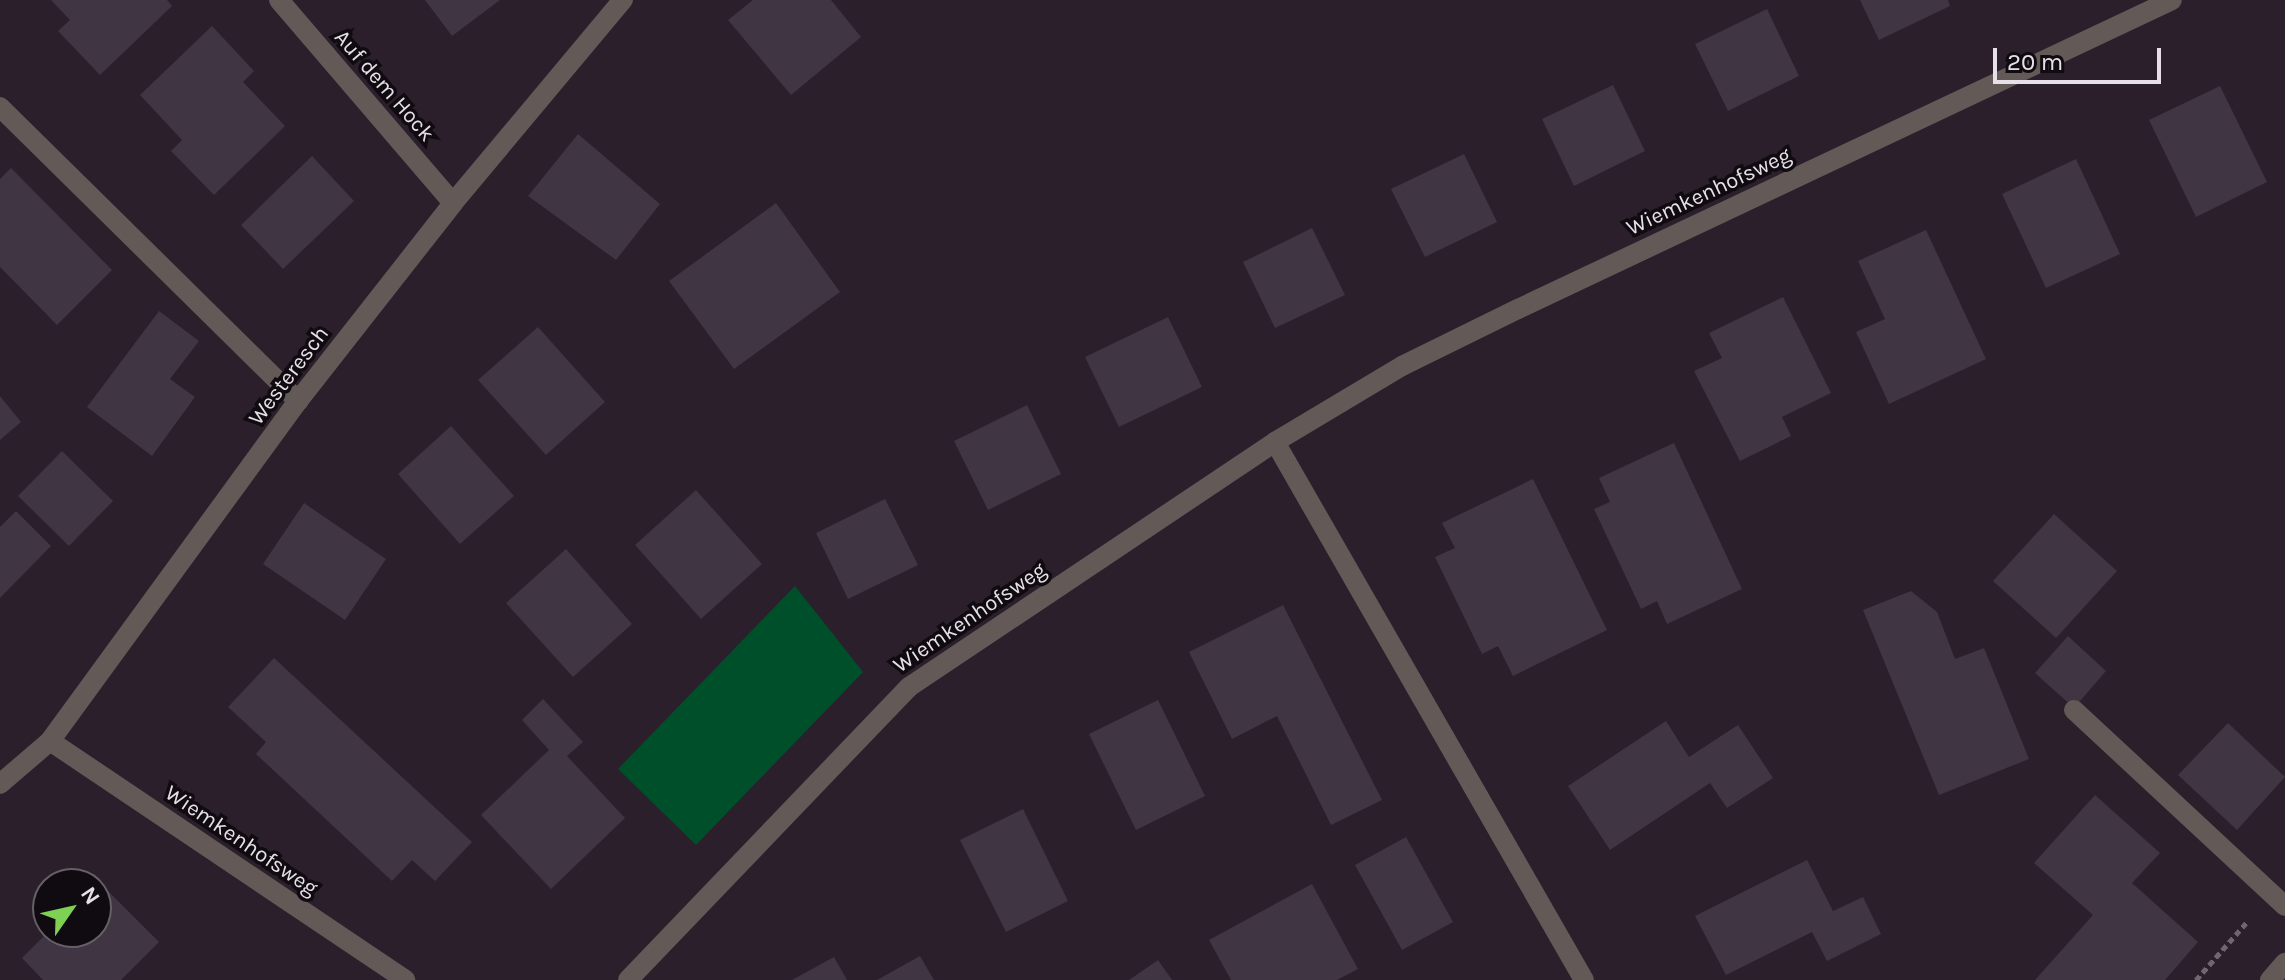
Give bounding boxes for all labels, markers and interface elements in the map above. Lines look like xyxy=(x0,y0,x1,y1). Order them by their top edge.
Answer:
street label: Auf dem Hock xyxy=(328,25,440,147)
scale bar xyxy=(1997,32,2165,82)
text: 20 m xyxy=(2007,48,2063,76)
street label: Wiemkenhofsweg xyxy=(1622,142,1796,242)
street label: Westeresch xyxy=(243,321,335,431)
street label: Wiemkenhofsweg xyxy=(889,557,1051,679)
street label: Wiemkenhofsweg xyxy=(160,780,322,902)
north arrow xyxy=(32,868,112,948)
text: N xyxy=(75,882,105,910)

